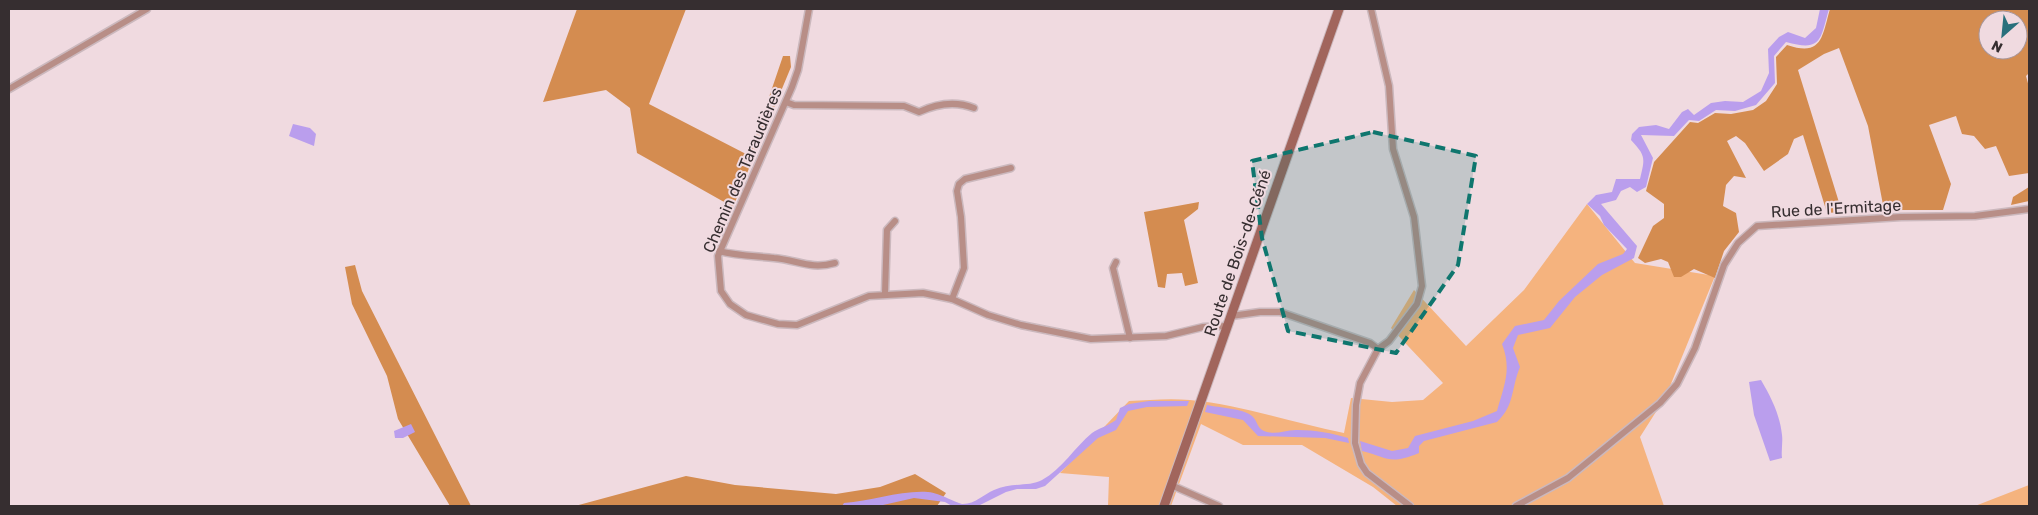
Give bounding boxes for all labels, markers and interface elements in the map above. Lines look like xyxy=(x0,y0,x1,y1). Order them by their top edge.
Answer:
north arrow xyxy=(1978,10,2028,60)
text: N xyxy=(1989,36,2006,56)
street label: Chemin des Taraudières xyxy=(699,85,786,256)
street label: Route de Bois-de-Céné xyxy=(1200,167,1275,339)
street label: Rue de l'Ermitage xyxy=(1770,196,1902,221)

